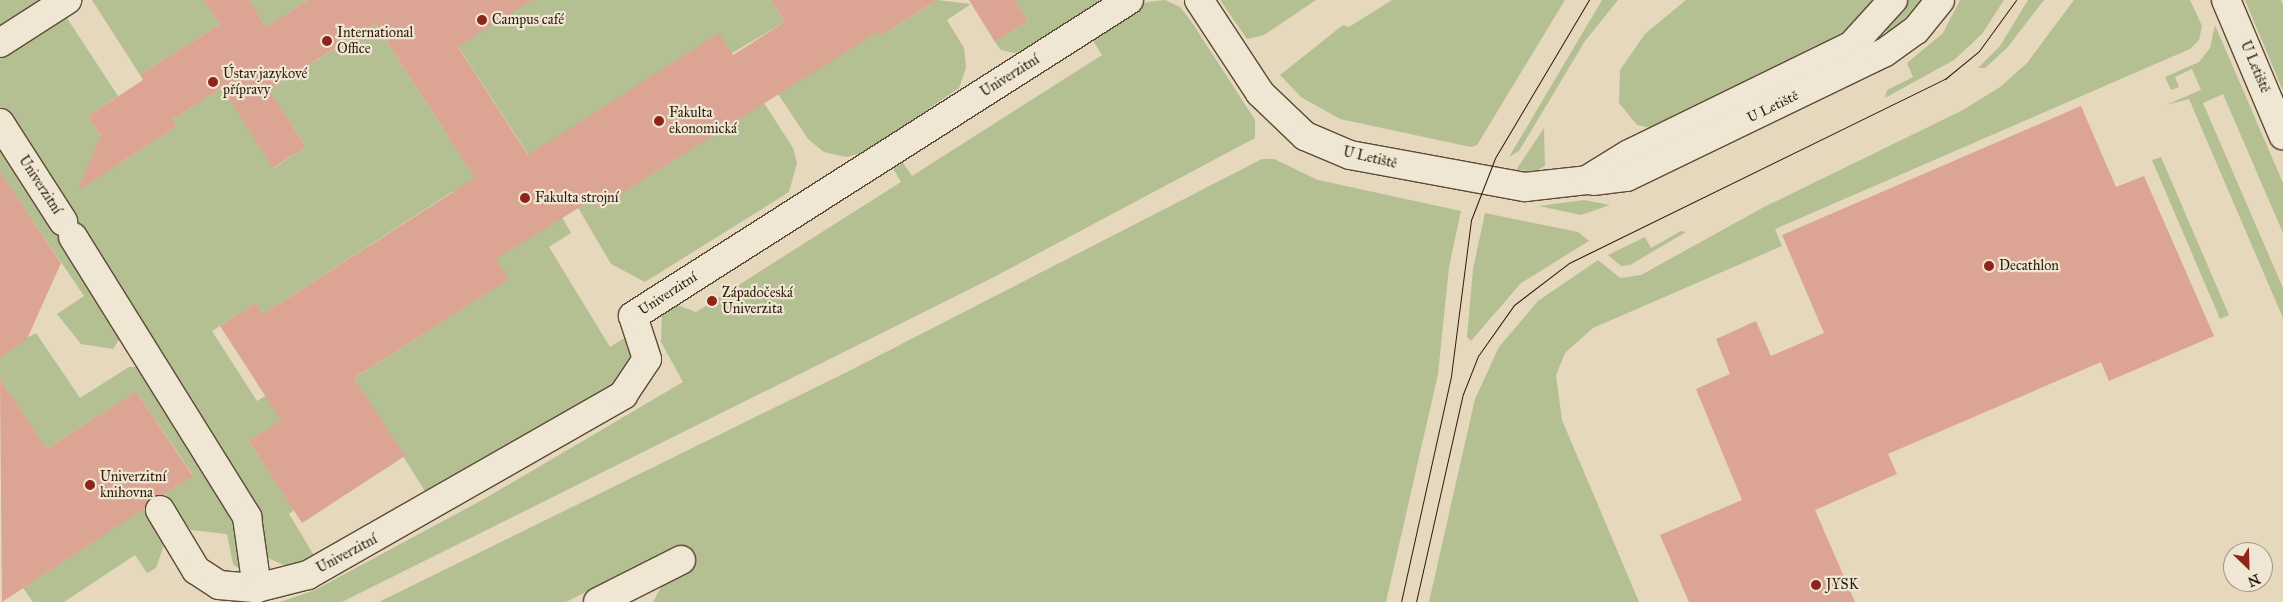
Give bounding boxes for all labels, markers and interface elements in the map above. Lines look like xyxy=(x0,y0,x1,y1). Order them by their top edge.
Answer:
place label: Campus café xyxy=(492,12,564,28)
marker: Campus café xyxy=(476,14,488,26)
place label: International Office xyxy=(337,25,413,58)
marker: International Office xyxy=(321,35,333,47)
street label: U Letiště xyxy=(2237,38,2273,96)
street label: Univerzitní xyxy=(977,51,1043,101)
place label: Ústav jazykové přípravy xyxy=(223,66,307,98)
marker: Ústav jazykové přípravy xyxy=(207,76,219,88)
street label: U Letiště xyxy=(1745,87,1801,127)
place label: Fakulta ekonomická xyxy=(669,105,737,138)
marker: Fakulta ekonomická xyxy=(653,115,665,127)
street label: U Letiště xyxy=(1341,144,1399,172)
street label: Univerzitní xyxy=(15,153,65,217)
place label: Fakulta strojní xyxy=(535,190,619,206)
marker: Fakulta strojní xyxy=(519,192,531,204)
place label: Decathlon xyxy=(1999,258,2059,274)
marker: Decathlon xyxy=(1983,260,1995,272)
street label: Univerzitní xyxy=(636,269,700,319)
place label: Západočeská Univerzita xyxy=(722,285,793,318)
marker: Západočeská Univerzita xyxy=(706,295,718,307)
place label: Univerzitní knihovna xyxy=(100,469,166,502)
marker: Univerzitní knihovna xyxy=(84,479,96,491)
street label: Univerzitní xyxy=(314,531,380,577)
north arrow xyxy=(2223,542,2273,592)
text: N xyxy=(2245,570,2263,590)
place label: JYSK xyxy=(1826,577,1859,593)
marker: JYSK xyxy=(1810,579,1822,591)

